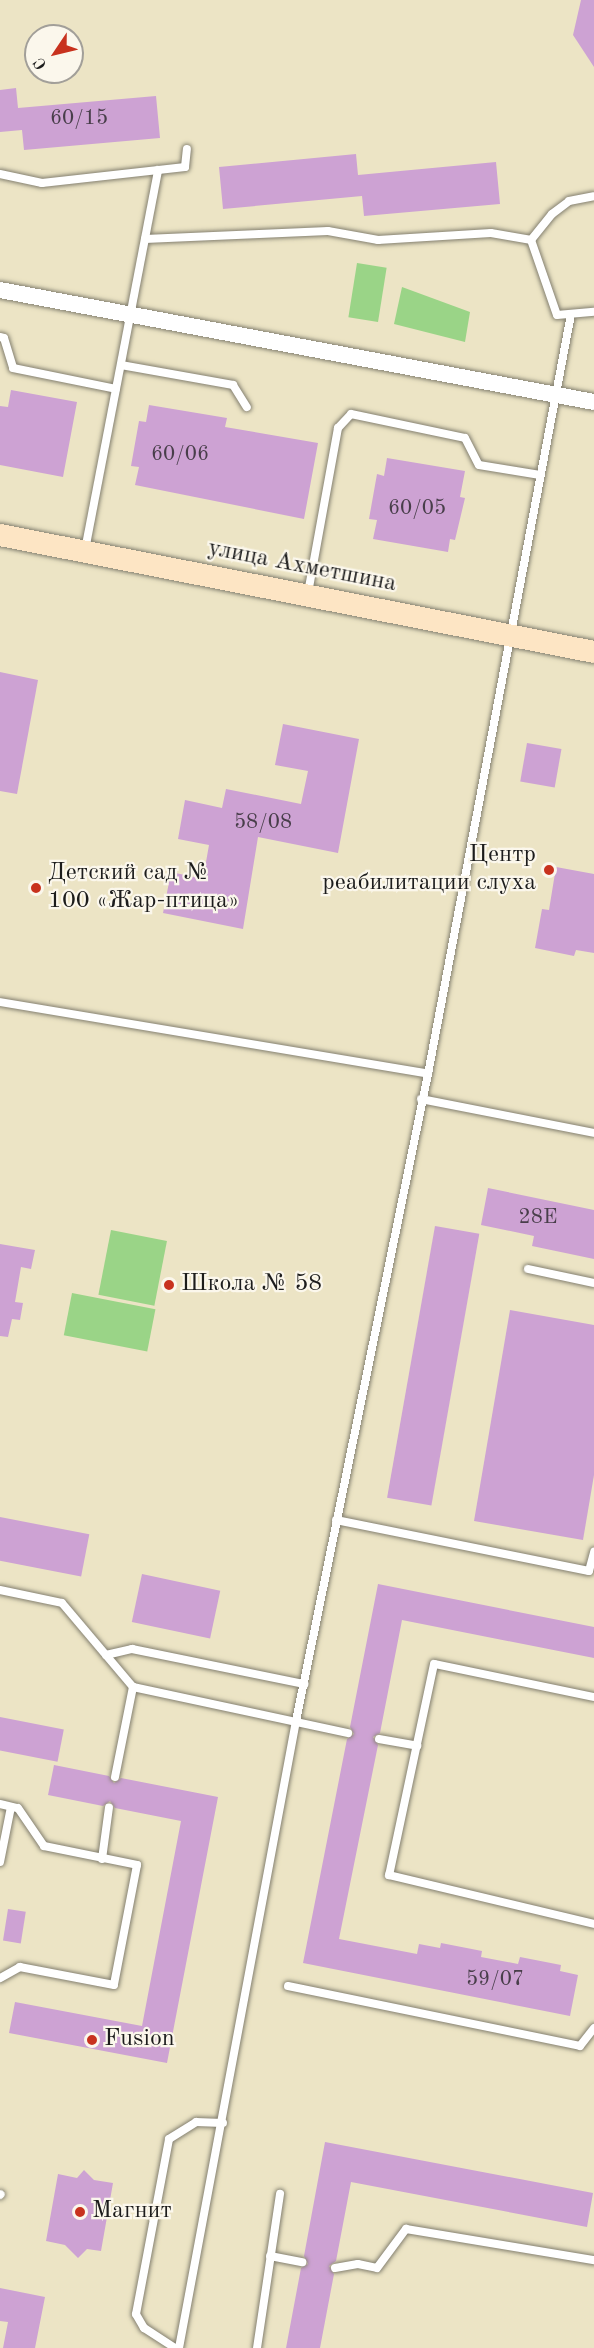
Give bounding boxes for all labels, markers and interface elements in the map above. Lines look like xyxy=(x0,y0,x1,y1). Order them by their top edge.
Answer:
north arrow xyxy=(24,24,84,84)
text: С xyxy=(31,54,50,72)
house number: 60/15 xyxy=(50,106,108,132)
house number: 60/06 xyxy=(151,442,209,468)
house number: 60/05 xyxy=(388,496,446,522)
street label: улица Ахметшина xyxy=(205,535,399,599)
house number: 58/08 xyxy=(234,810,292,836)
place label: Центр реабилитации слуха xyxy=(322,842,536,898)
place label: Детский сад № 100 «Жар-птица» xyxy=(48,860,239,916)
marker: Центр реабилитации слуха xyxy=(540,861,558,879)
marker: Детский сад № 100 «Жар-птица» xyxy=(29,881,43,895)
house number: 28Е xyxy=(519,1205,557,1231)
place label: Школа № 58 xyxy=(181,1271,322,1299)
marker: Школа № 58 xyxy=(162,1278,176,1292)
house number: 59/07 xyxy=(466,1967,524,1993)
place label: Fusion xyxy=(104,2026,175,2054)
marker: Fusion xyxy=(85,2033,99,2047)
place label: Магнит xyxy=(92,2198,172,2226)
marker: Магнит xyxy=(73,2205,87,2219)

